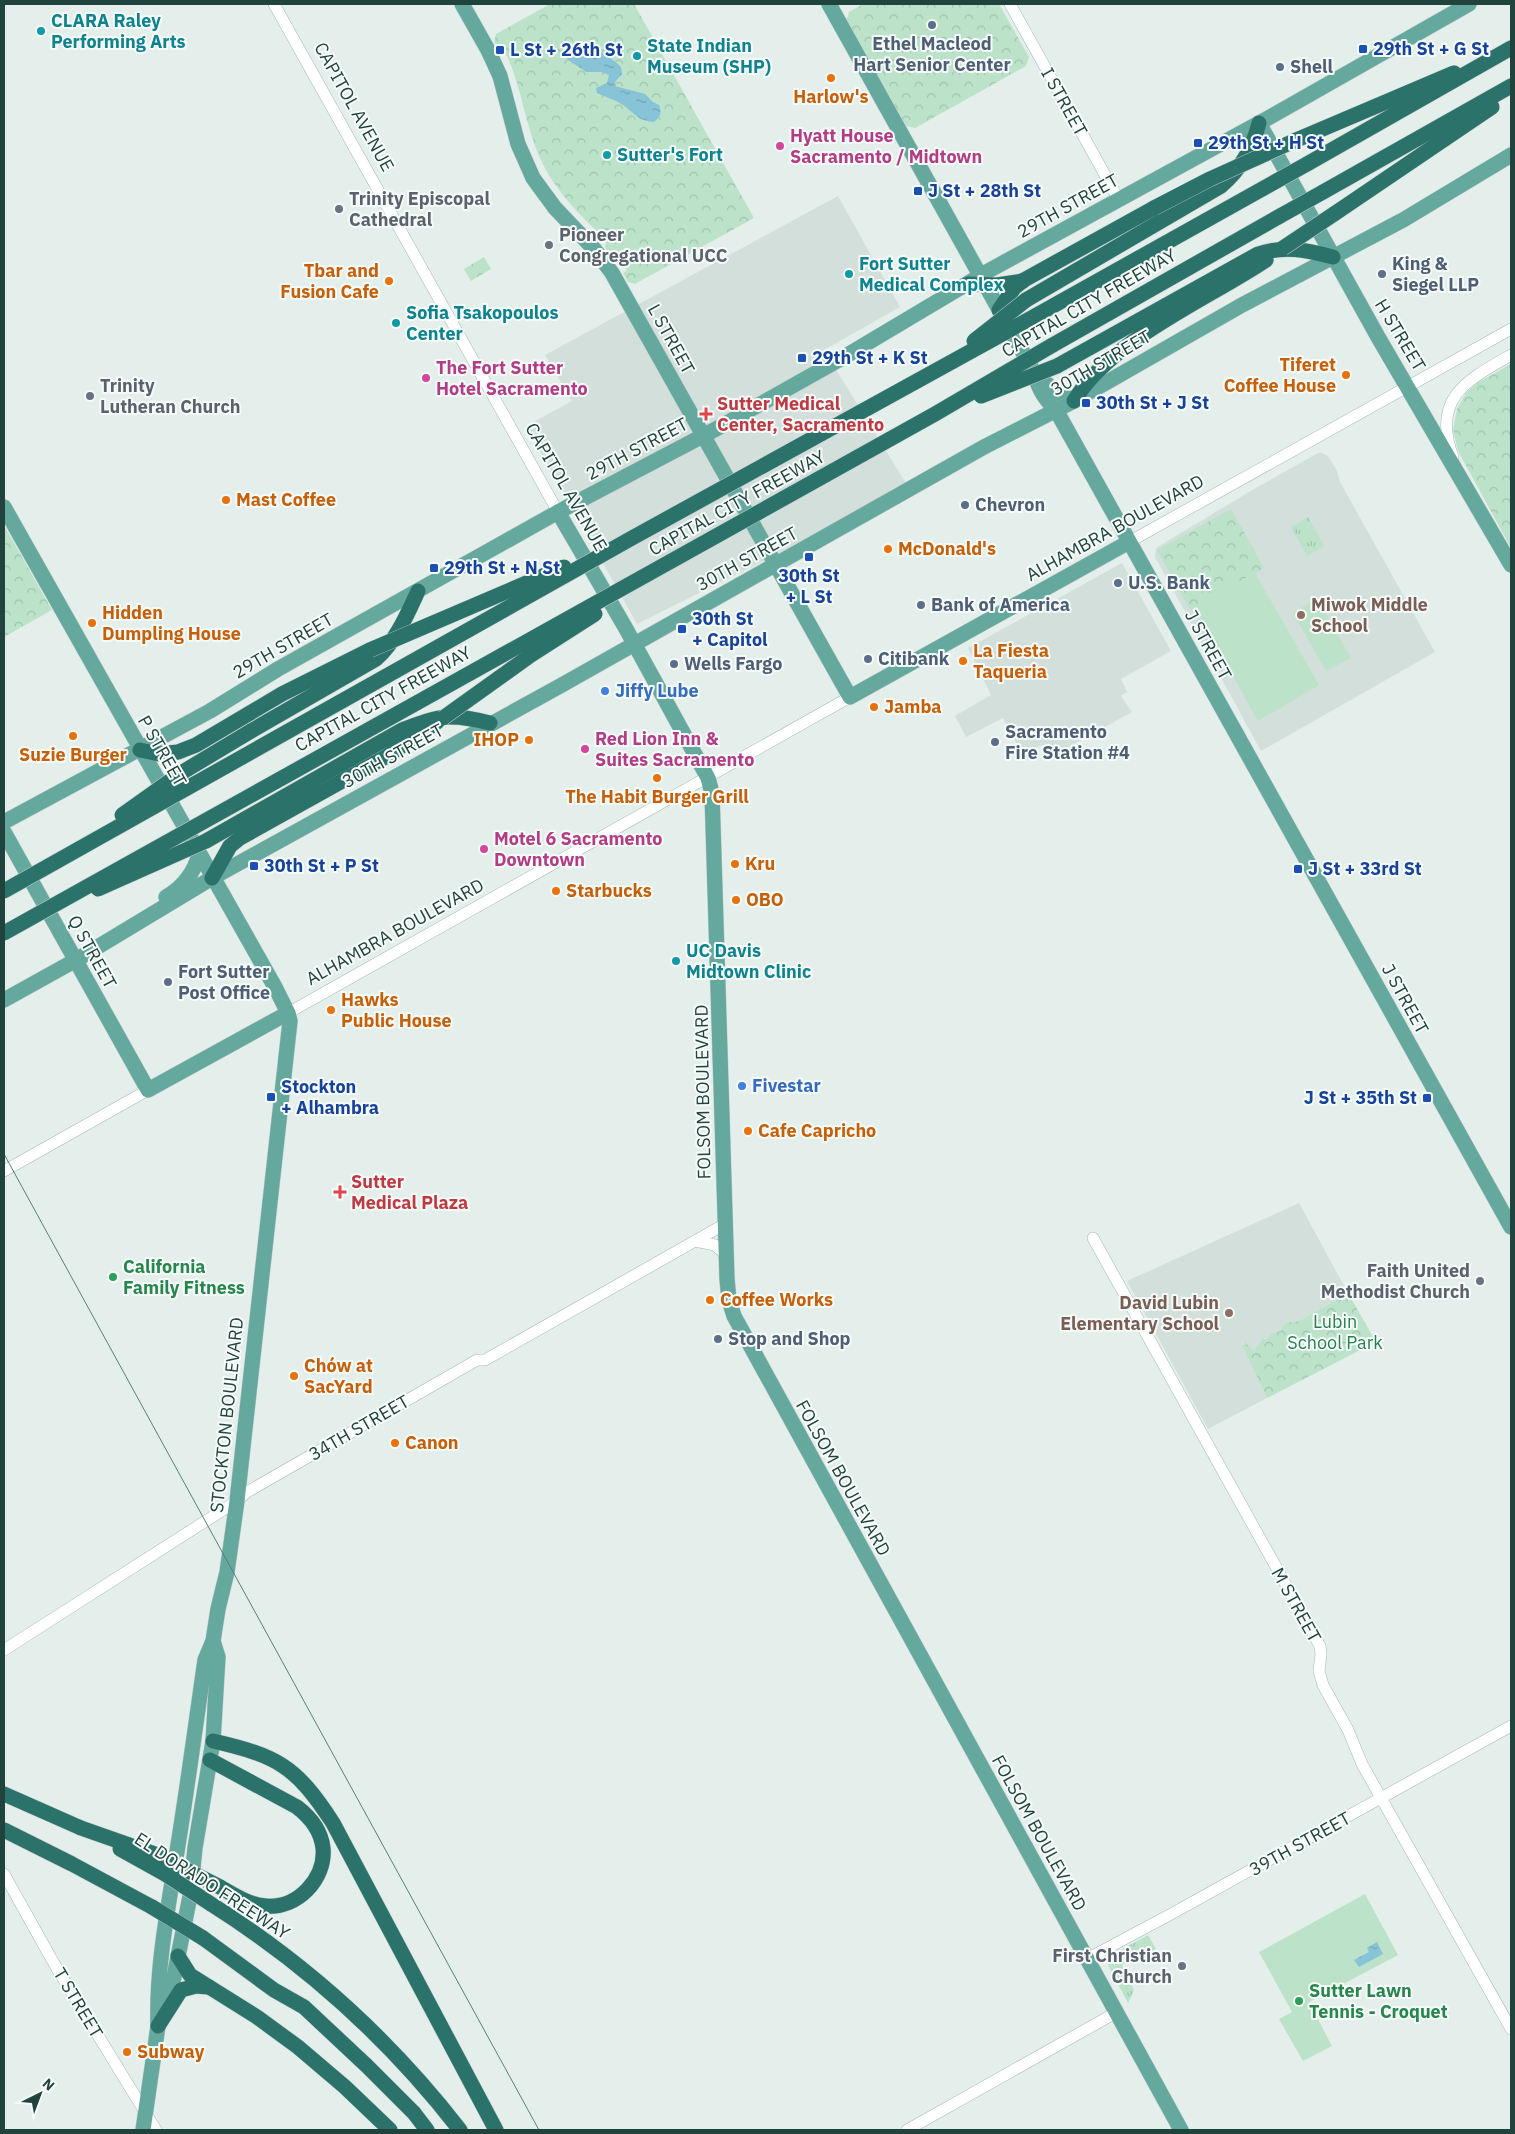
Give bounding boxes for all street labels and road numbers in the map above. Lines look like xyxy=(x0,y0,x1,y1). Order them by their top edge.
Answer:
street label: CAPITOL AVENUE xyxy=(309,38,399,175)
street label: I STREET xyxy=(1036,63,1093,140)
street label: 29TH STREET xyxy=(1013,168,1122,243)
street label: CAPITAL CITY FREEWAY xyxy=(997,243,1180,362)
street label: H STREET xyxy=(1370,294,1431,375)
street label: L STREET xyxy=(643,300,700,378)
street label: 30TH STREET xyxy=(1046,325,1155,401)
street label: 29TH STREET xyxy=(582,412,692,485)
street label: CAPITOL AVENUE xyxy=(520,419,612,555)
street label: CAPITAL CITY FREEWAY xyxy=(645,444,829,561)
street label: ALHAMBRA BOULEVARD xyxy=(1022,469,1208,586)
street label: 30TH STREET xyxy=(692,521,801,596)
street label: J STREET xyxy=(1180,606,1237,684)
street label: 29TH STREET xyxy=(228,608,337,684)
street label: CAPITAL CITY FREEWAY xyxy=(291,640,475,757)
street label: P STREET xyxy=(133,711,192,790)
street label: 30TH STREET xyxy=(338,718,447,793)
street label: ALHAMBRA BOULEVARD xyxy=(302,873,488,990)
street label: Q STREET xyxy=(63,911,122,992)
street label: J STREET xyxy=(1377,960,1434,1038)
street label: FOLSOM BOULEVARD xyxy=(689,1004,716,1180)
street label: STOCKTON BOULEVARD xyxy=(205,1316,248,1514)
street label: 34TH STREET xyxy=(304,1390,413,1466)
street label: FOLSOM BOULEVARD xyxy=(791,1396,896,1560)
street label: M STREET xyxy=(1266,1563,1326,1646)
street label: FOLSOM BOULEVARD xyxy=(987,1751,1092,1915)
street label: 39TH STREET xyxy=(1245,1806,1354,1881)
street label: EL DORADO FREEWAY xyxy=(130,1827,294,1945)
street label: T STREET xyxy=(49,1963,108,2042)

